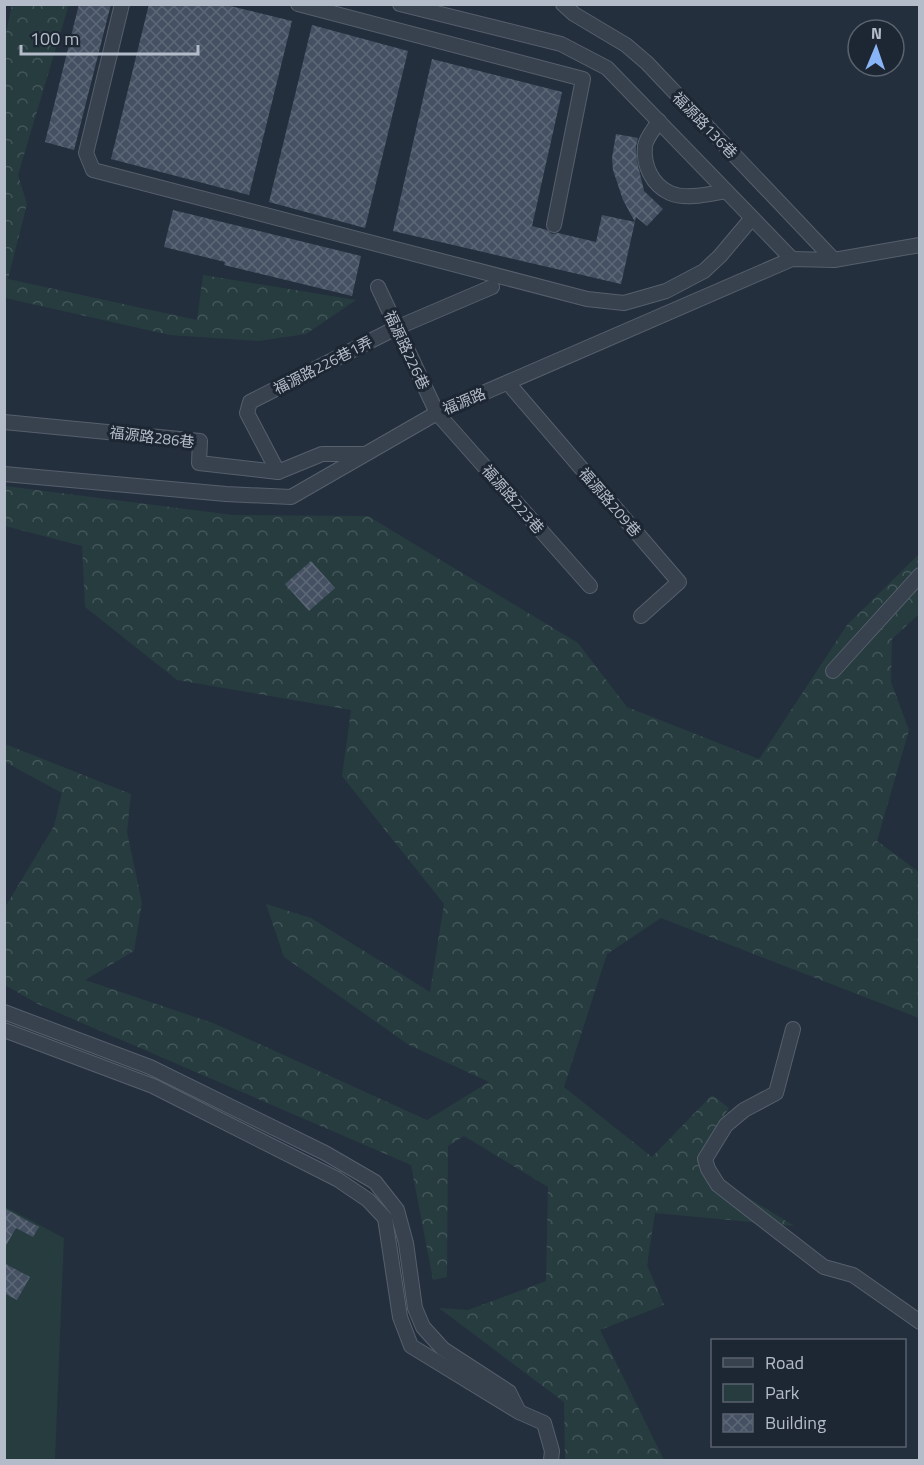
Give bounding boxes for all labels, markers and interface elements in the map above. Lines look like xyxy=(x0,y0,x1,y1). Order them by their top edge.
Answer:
scale bar xyxy=(21,18,198,56)
north arrow xyxy=(846,18,906,78)
text: N xyxy=(871,21,882,45)
text: 100 m xyxy=(30,25,79,52)
street label: 福源路136巷 xyxy=(667,86,743,164)
street label: 福源路226巷 xyxy=(379,307,435,393)
street label: 福源路226巷1弄 xyxy=(269,330,377,400)
street label: 福源路 xyxy=(439,382,489,420)
street label: 福源路286巷 xyxy=(108,420,196,454)
street label: 福源路223巷 xyxy=(476,459,550,539)
street label: 福源路209巷 xyxy=(573,462,647,542)
legend xyxy=(711,1339,906,1447)
text: Road xyxy=(765,1349,804,1376)
text: Park xyxy=(765,1379,800,1406)
text: Building xyxy=(765,1409,826,1436)

